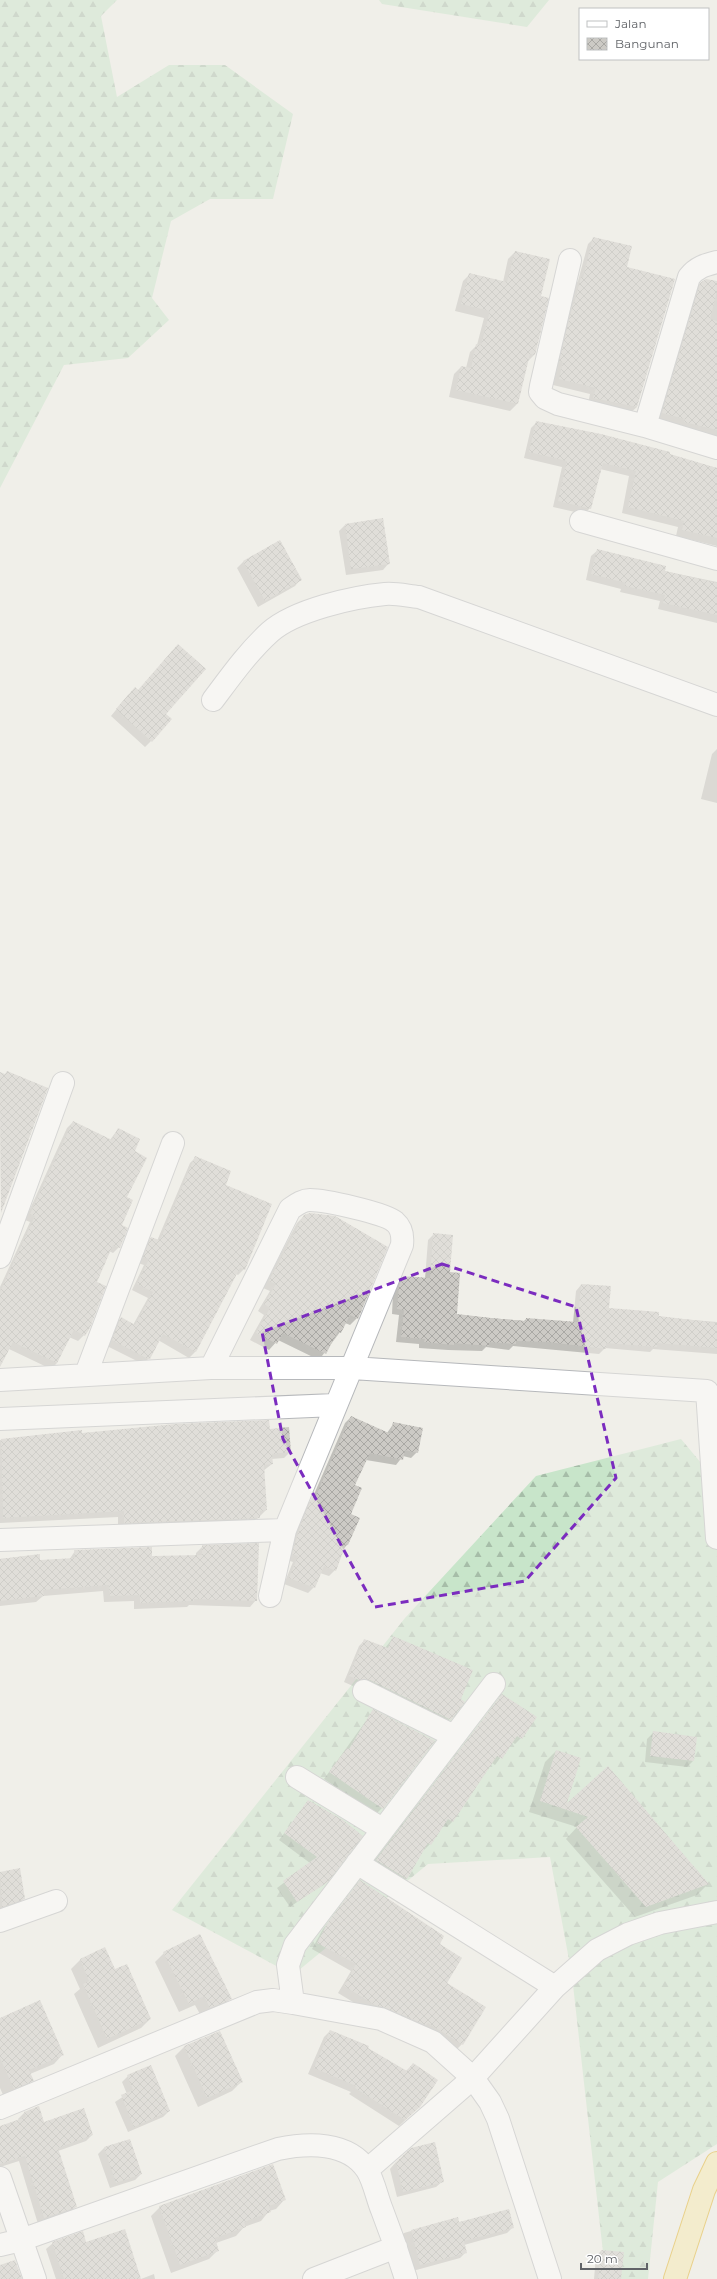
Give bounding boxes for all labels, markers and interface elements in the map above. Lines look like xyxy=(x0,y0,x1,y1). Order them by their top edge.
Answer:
legend xyxy=(579,8,709,60)
text: Jalan xyxy=(614,16,647,31)
text: Bangunan xyxy=(615,36,679,51)
scale bar xyxy=(581,2245,647,2271)
text: 20 m xyxy=(587,2251,618,2266)

